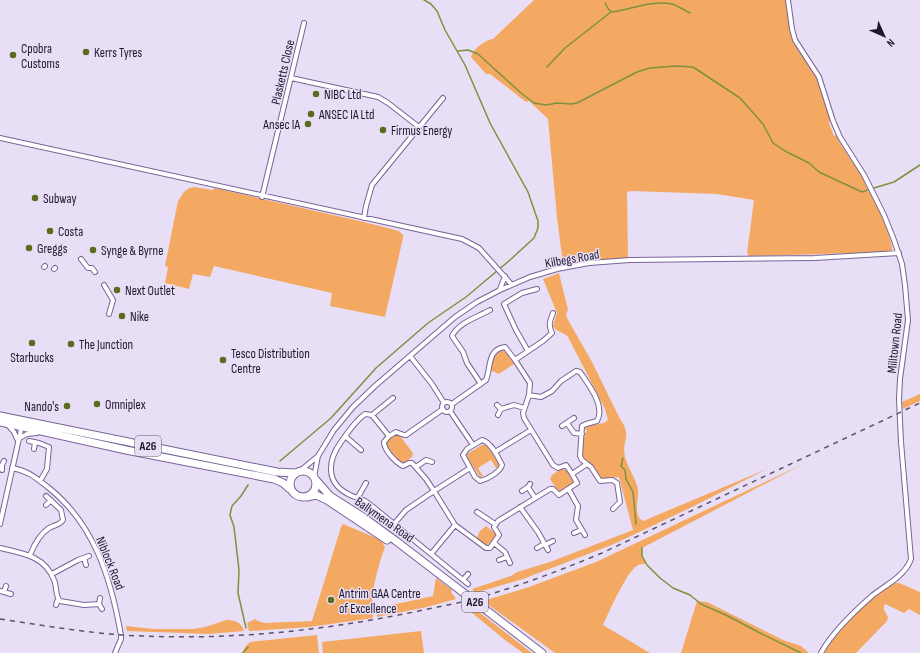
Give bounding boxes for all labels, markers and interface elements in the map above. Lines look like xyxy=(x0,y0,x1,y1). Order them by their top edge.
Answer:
north arrow xyxy=(864,16,904,56)
text: N xyxy=(884,36,897,49)
street label: Plasketts Close xyxy=(268,38,298,106)
place label: Cpobra Customs xyxy=(21,41,60,72)
place label: Kerrs Tyres xyxy=(94,45,142,61)
marker: Kerrs Tyres xyxy=(81,47,91,57)
marker: Cpobra Customs xyxy=(8,50,18,60)
place label: NIBC Ltd xyxy=(324,87,361,103)
marker: NIBC Ltd xyxy=(311,89,321,99)
place label: ANSEC IA Ltd xyxy=(318,107,374,123)
marker: ANSEC IA Ltd xyxy=(306,109,316,119)
place label: Ansec IA xyxy=(262,117,300,133)
marker: Ansec IA xyxy=(303,119,313,129)
place label: Firmus Energy xyxy=(391,123,452,139)
marker: Firmus Energy xyxy=(378,125,388,135)
place label: Subway xyxy=(43,191,76,207)
marker: Subway xyxy=(30,193,40,203)
place label: Costa xyxy=(58,224,83,240)
marker: Costa xyxy=(45,226,55,236)
place label: Greggs xyxy=(37,241,68,257)
marker: Greggs xyxy=(24,243,34,253)
place label: Synge & Byrne xyxy=(101,243,163,259)
marker: Synge & Byrne xyxy=(88,245,98,255)
street label: Kilbegs Road xyxy=(544,246,601,272)
place label: Next Outlet xyxy=(125,283,175,299)
marker: Next Outlet xyxy=(112,285,122,295)
place label: Nike xyxy=(130,309,149,325)
marker: Nike xyxy=(117,311,127,321)
street label: Milltown Road xyxy=(884,312,906,374)
place label: The Junction xyxy=(79,337,133,353)
marker: Starbucks xyxy=(27,338,37,348)
marker: The Junction xyxy=(66,339,76,349)
place label: Tesco Distribution Centre xyxy=(231,346,310,377)
place label: Starbucks xyxy=(10,350,54,366)
marker: Tesco Distribution Centre xyxy=(218,355,228,365)
place label: Omniplex xyxy=(105,397,146,413)
place label: Nando's xyxy=(24,399,59,415)
marker: Omniplex xyxy=(92,399,102,409)
marker: Nando's xyxy=(62,401,72,411)
road number: A26 xyxy=(135,436,161,456)
street label: Ballymena Road xyxy=(352,494,417,546)
street label: Niblock Road xyxy=(92,534,128,592)
place label: Antrim GAA Centre of Excellence xyxy=(338,586,421,617)
road number: A26 xyxy=(462,592,488,612)
marker: Antrim GAA Centre of Excellence xyxy=(326,595,336,605)

